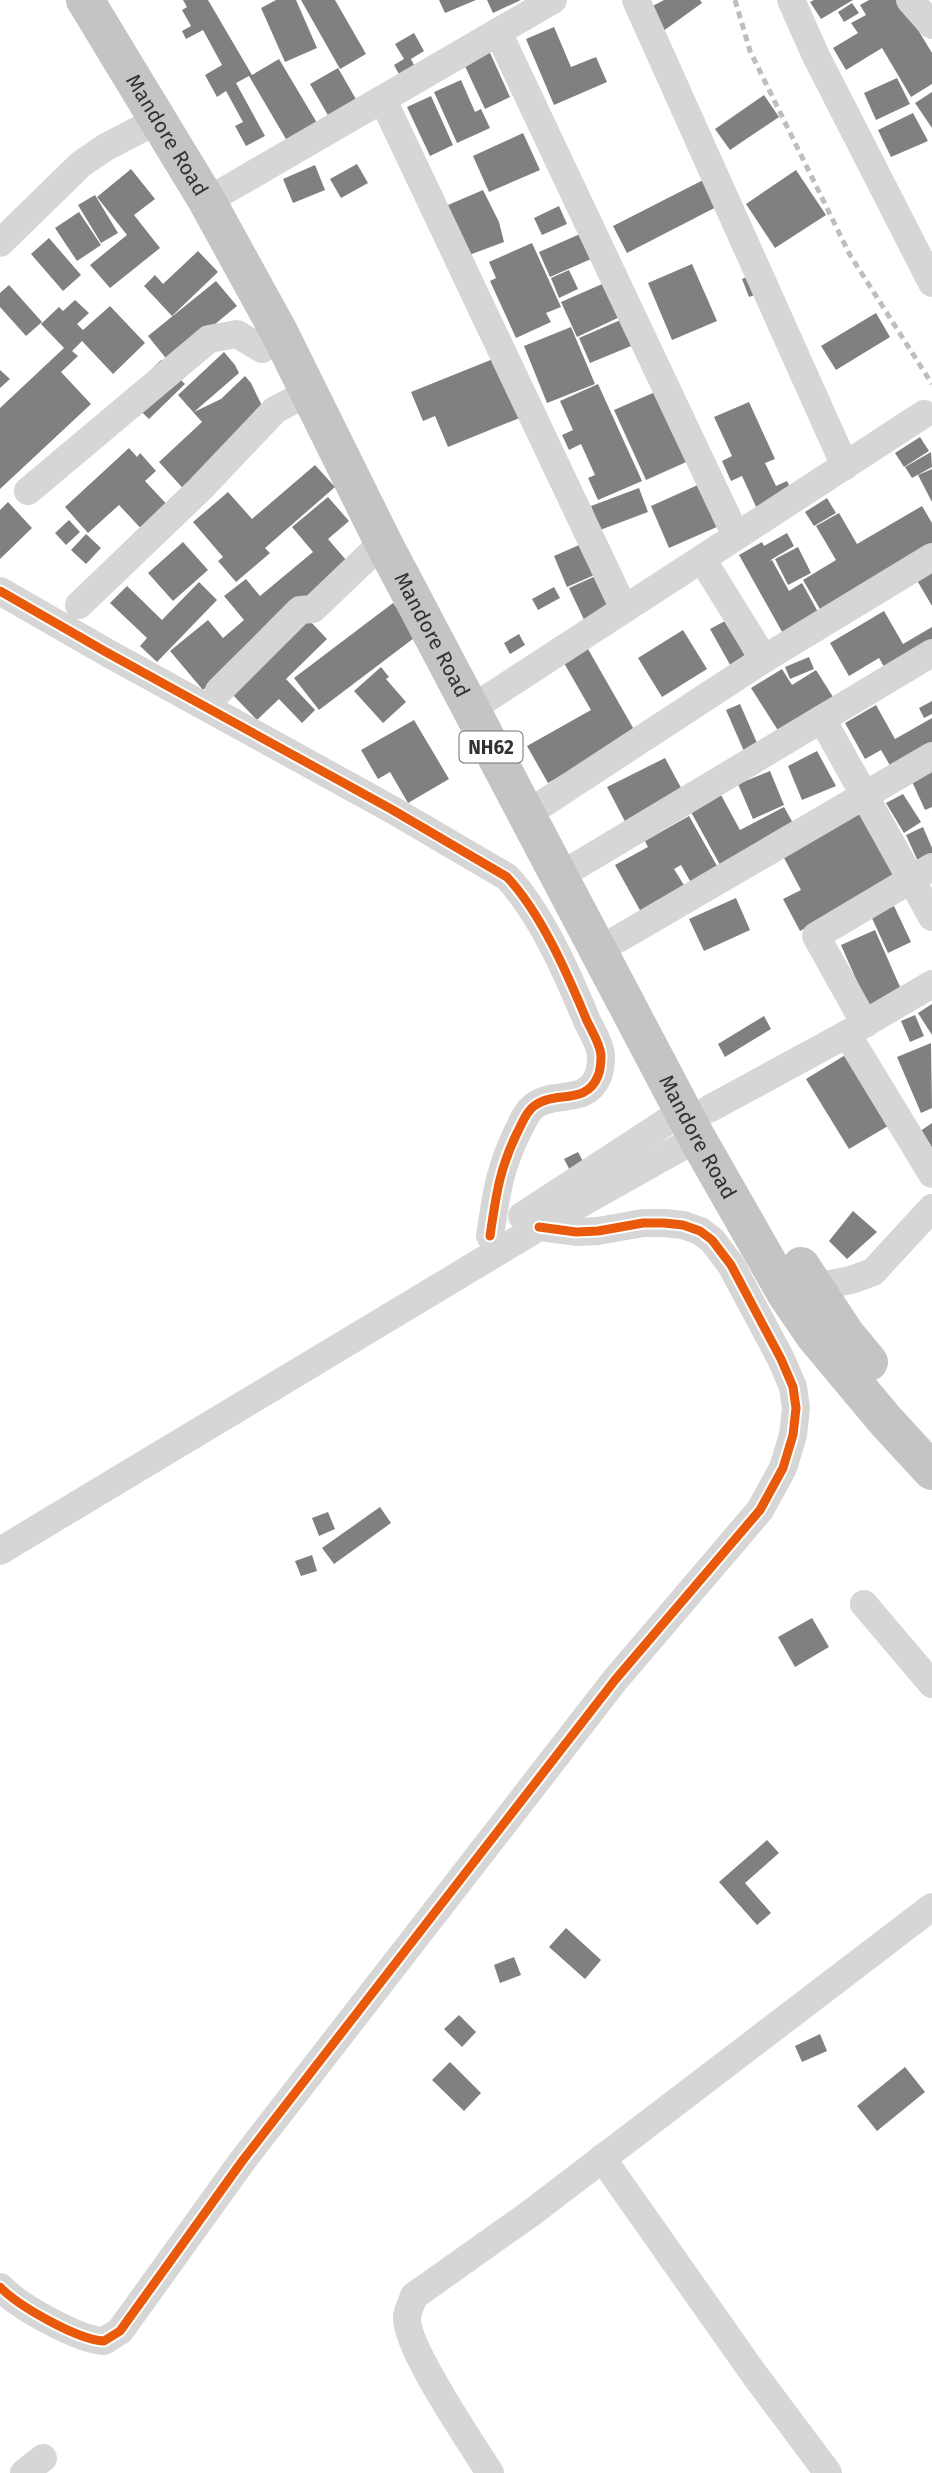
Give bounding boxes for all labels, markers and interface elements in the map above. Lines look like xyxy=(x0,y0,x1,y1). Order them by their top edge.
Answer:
street label: Mandore Road xyxy=(120,69,214,201)
street label: Mandore Road xyxy=(388,568,476,702)
road number: NH62 xyxy=(460,732,522,762)
street label: Mandore Road xyxy=(653,1070,742,1204)

